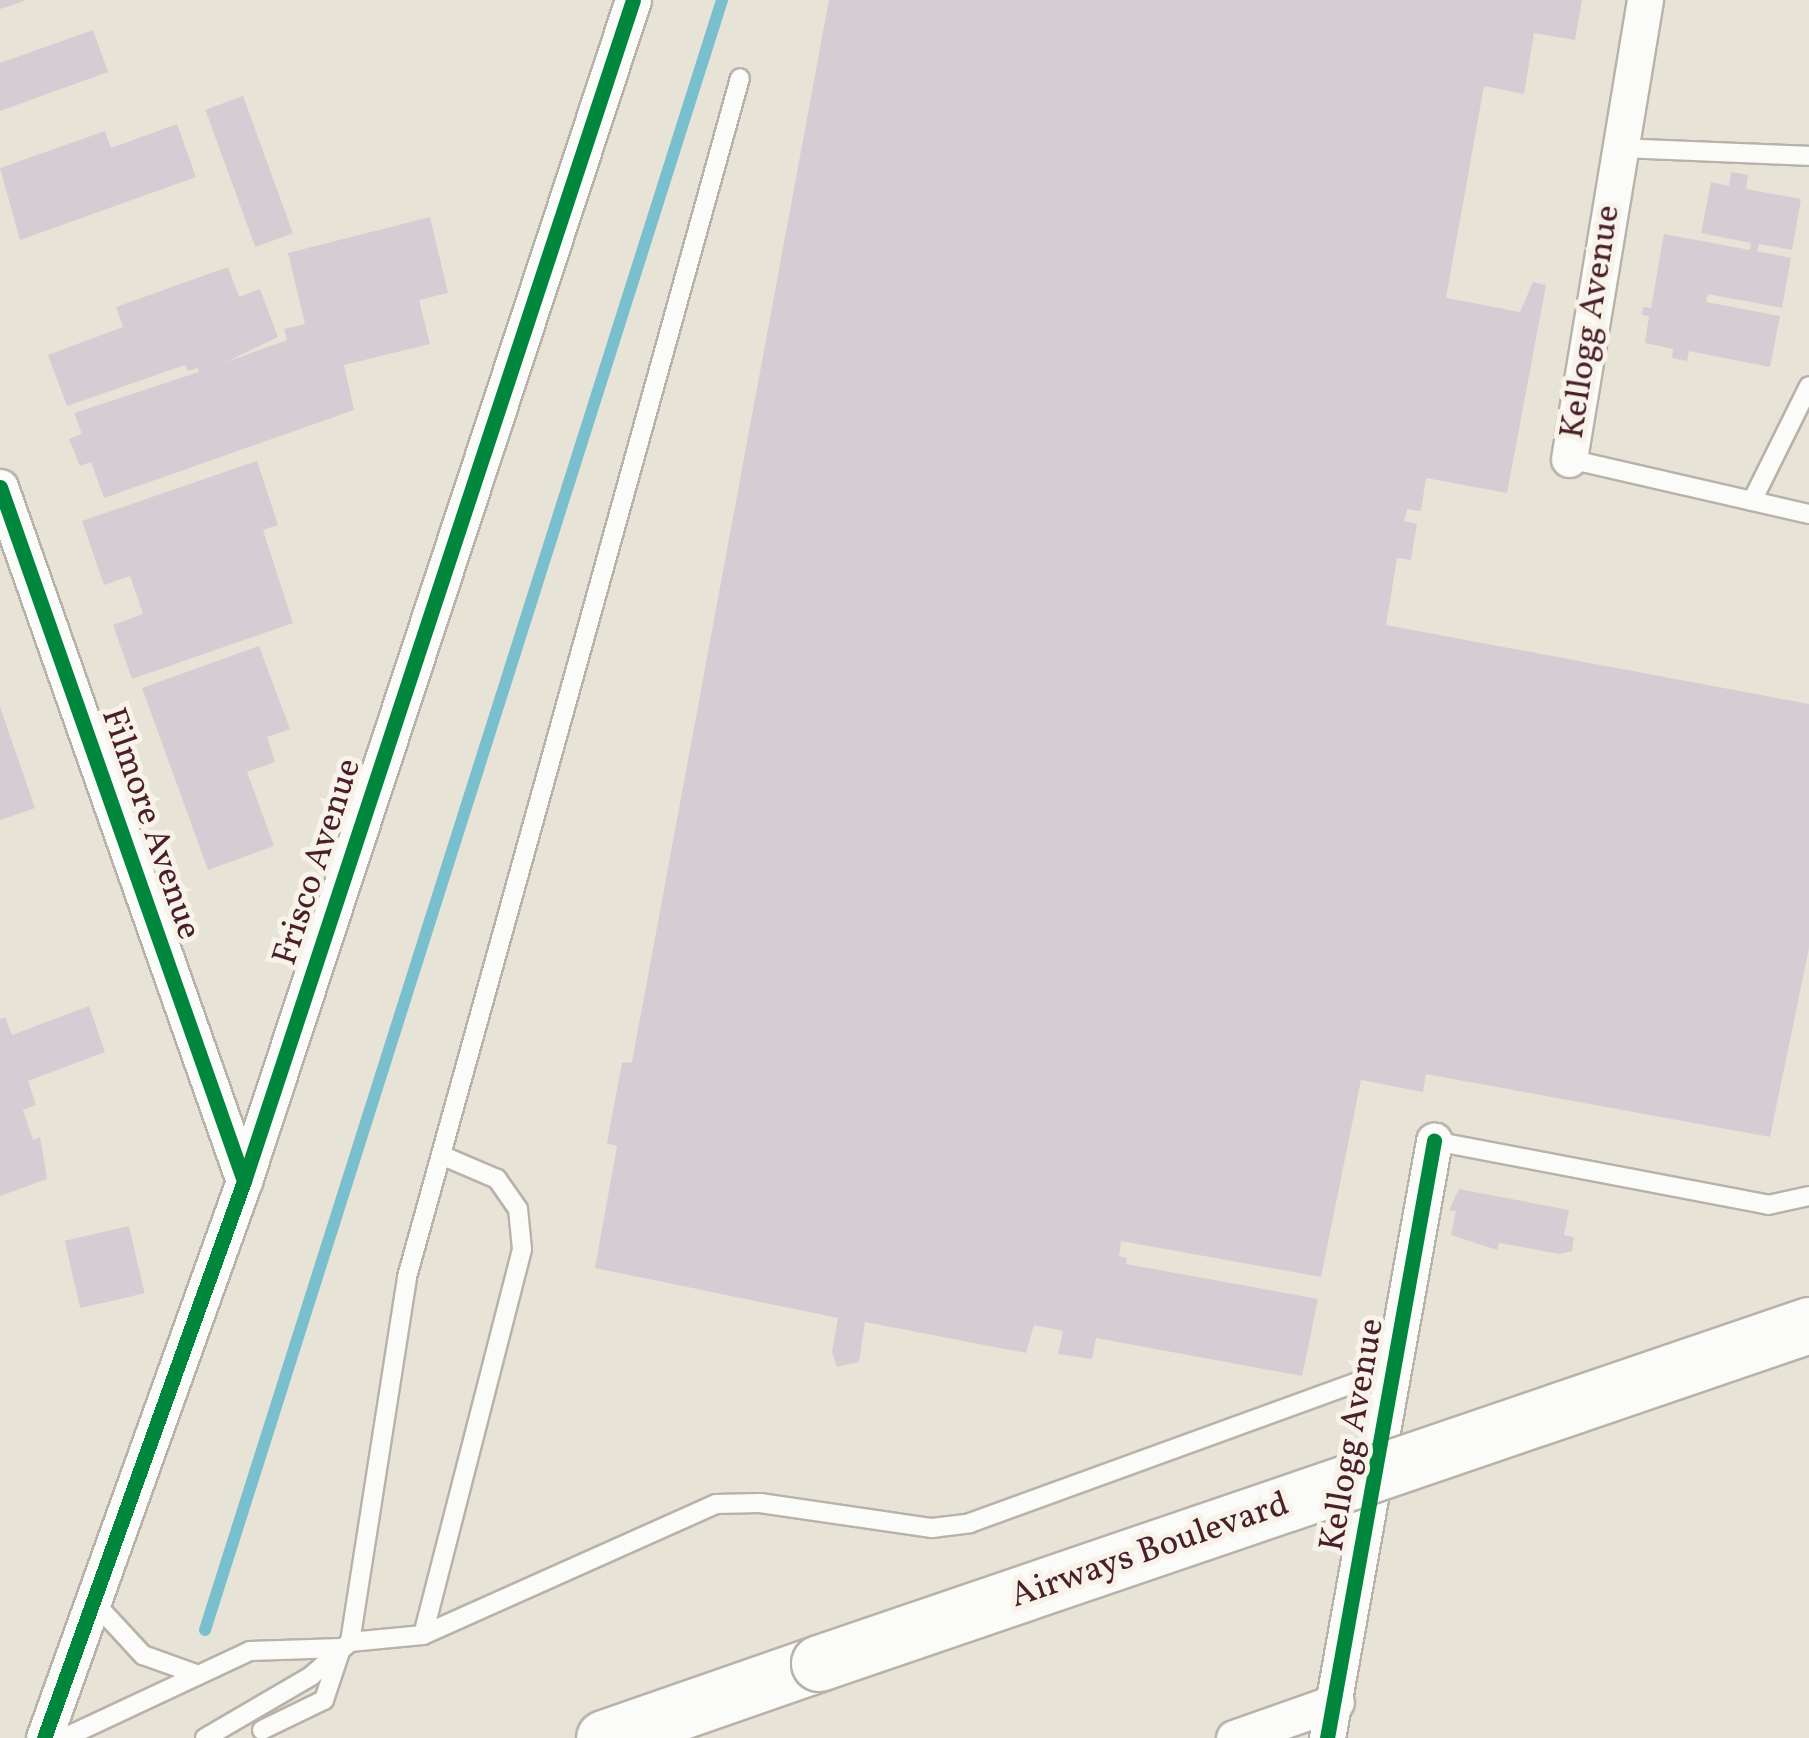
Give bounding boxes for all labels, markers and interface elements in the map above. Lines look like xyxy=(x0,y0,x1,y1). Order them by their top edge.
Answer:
street label: Kellogg Avenue xyxy=(1552,202,1630,442)
street label: Filmore Avenue xyxy=(91,703,209,945)
street label: Frisco Avenue xyxy=(265,754,371,970)
street label: Kellogg Avenue xyxy=(1312,1315,1394,1555)
street label: Airways Boulevard xyxy=(1005,1484,1295,1618)

